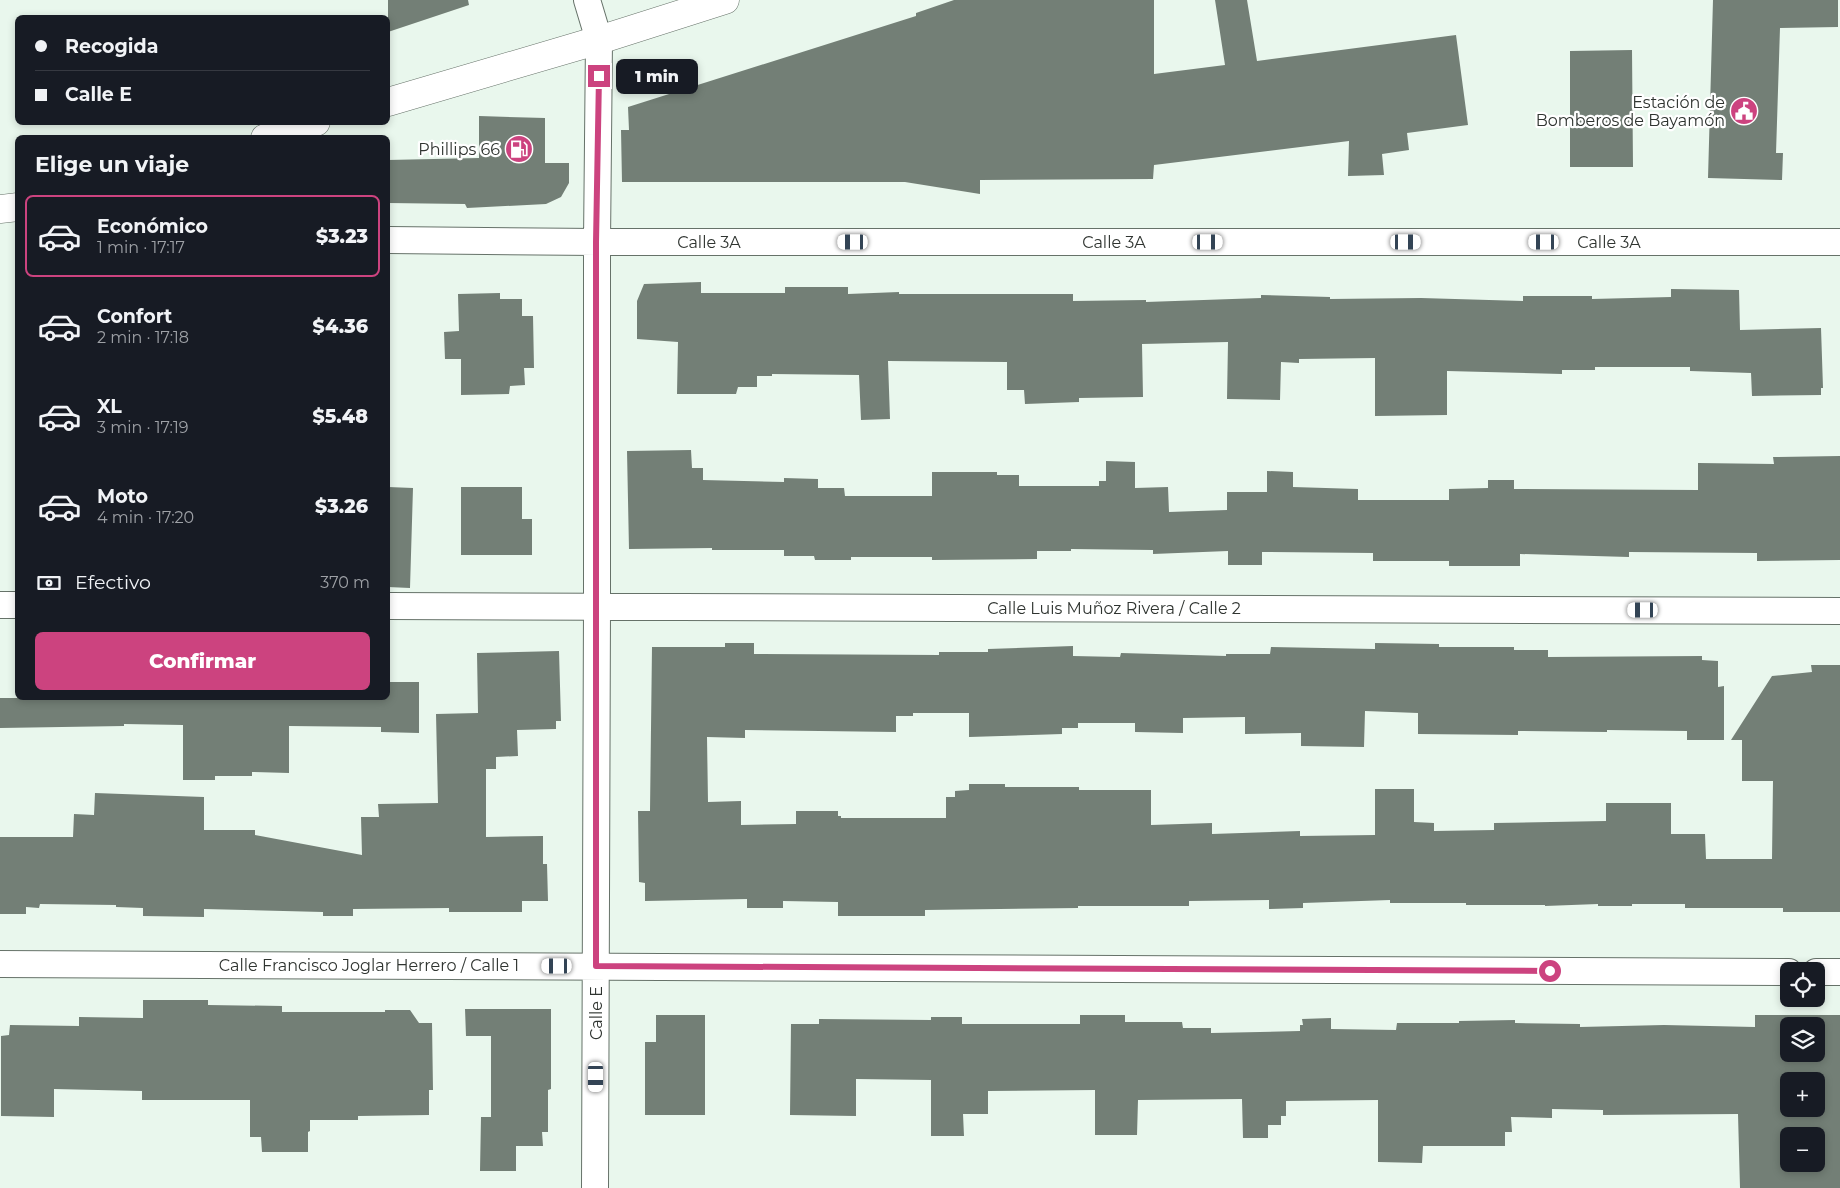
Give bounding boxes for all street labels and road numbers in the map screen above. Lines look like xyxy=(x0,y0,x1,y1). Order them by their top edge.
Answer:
street label: Calle 3A xyxy=(677,233,741,252)
street label: Calle 3A xyxy=(1082,233,1146,252)
street label: Calle 3A xyxy=(1577,233,1641,252)
street label: Calle Luis Muñoz Rivera / Calle 2 xyxy=(987,599,1241,618)
street label: Calle Francisco Joglar Herrero / Calle 1 xyxy=(219,956,519,975)
street label: Calle E xyxy=(587,986,606,1040)

